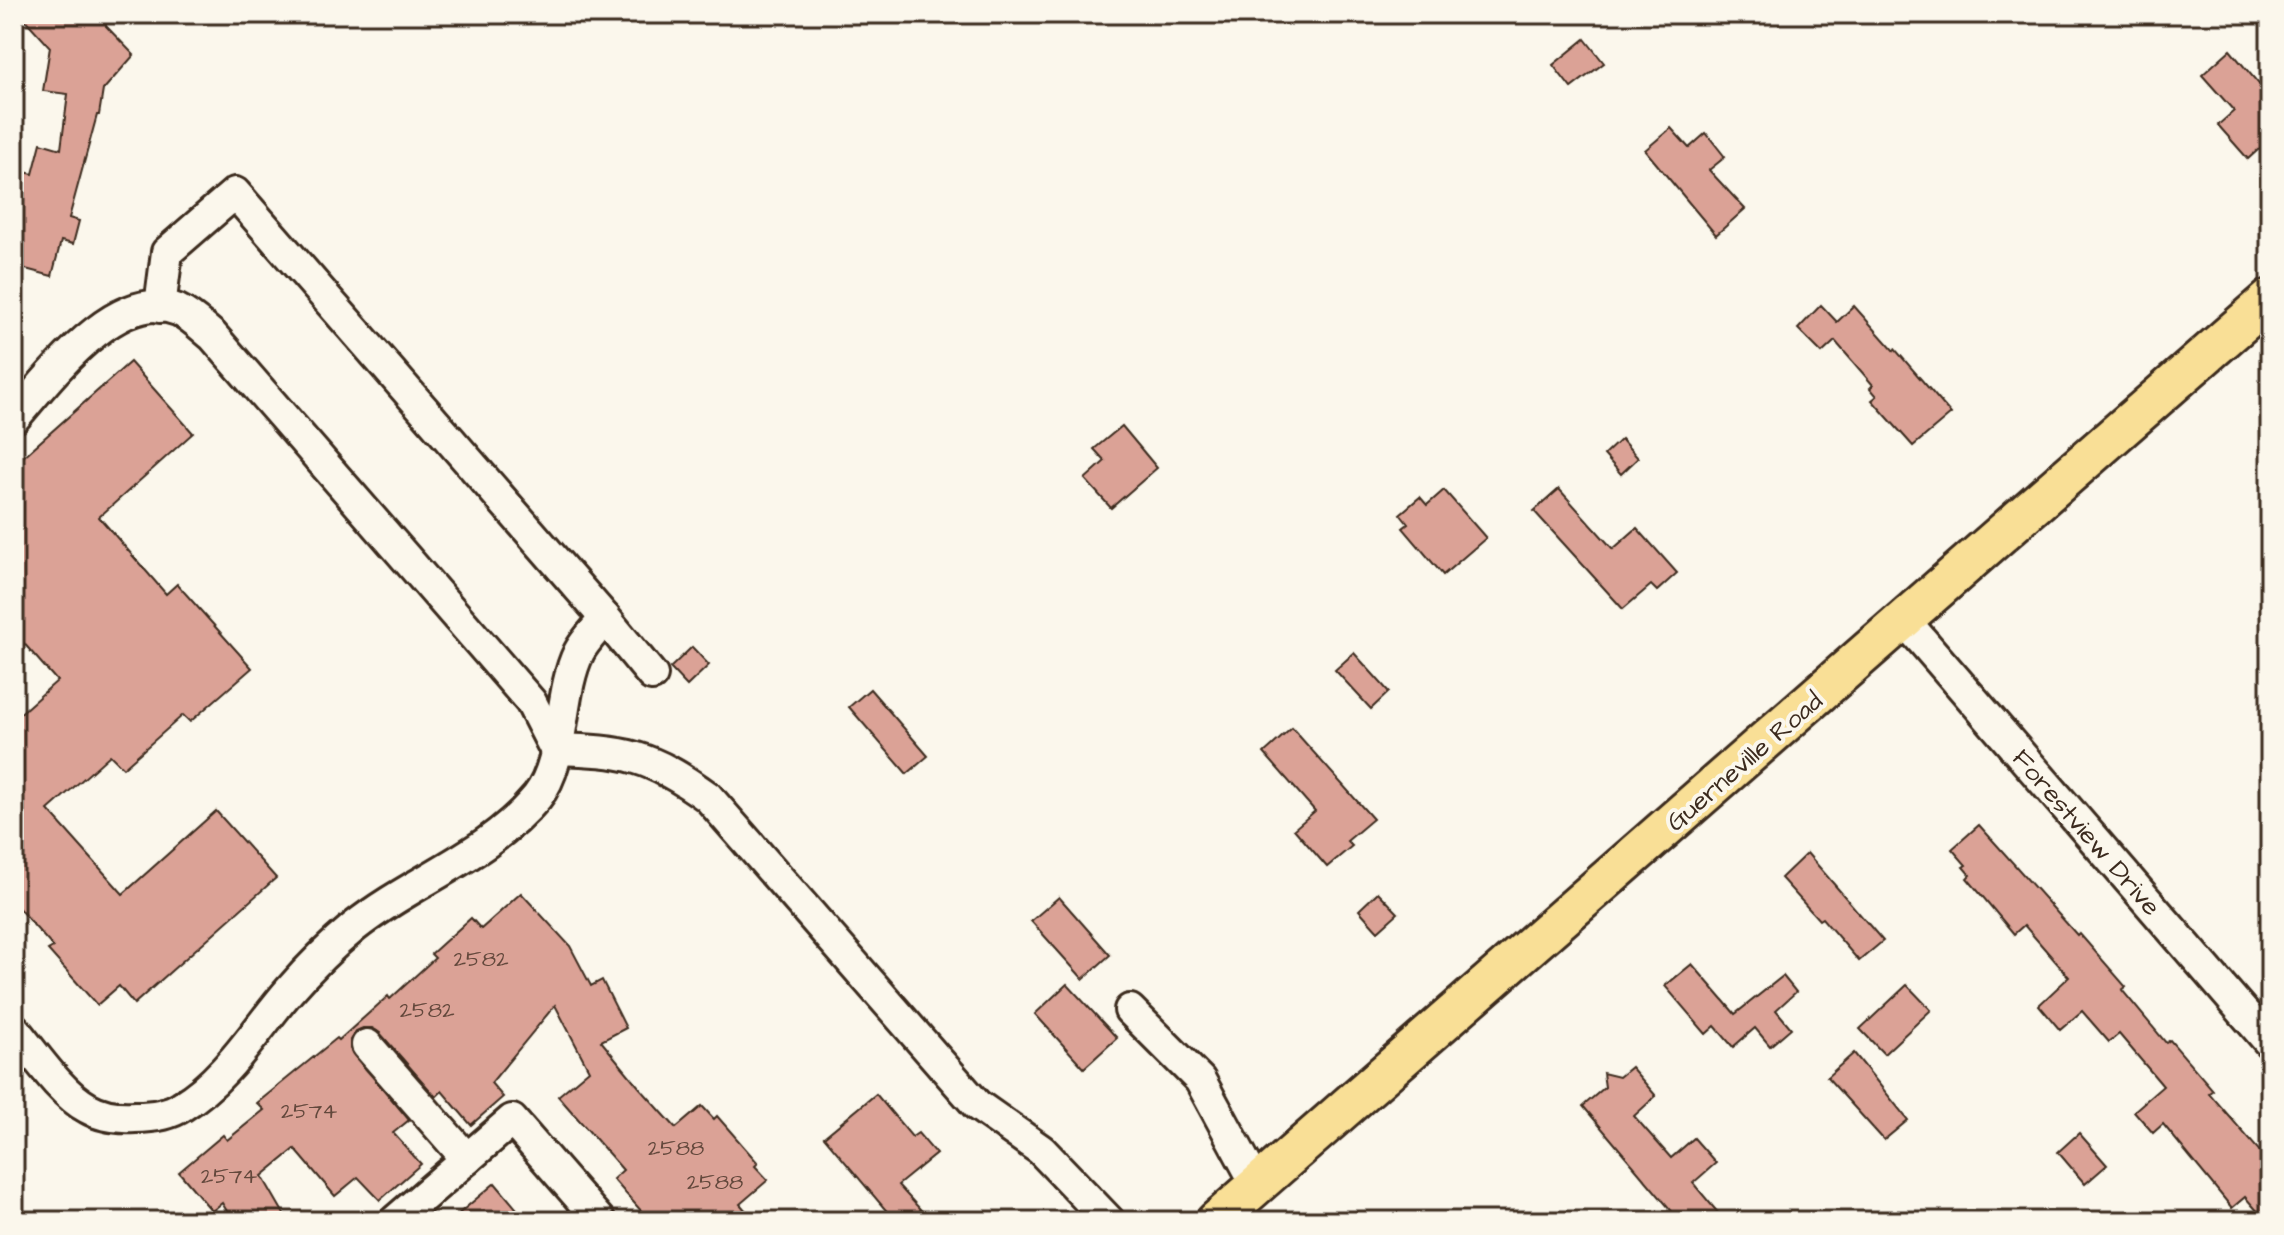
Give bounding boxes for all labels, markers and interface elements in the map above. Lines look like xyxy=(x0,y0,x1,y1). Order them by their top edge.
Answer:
street label: Guerneville Road xyxy=(1659,684,1831,840)
street label: Forestview Drive xyxy=(2004,742,2169,924)
house number: 2582 xyxy=(453,944,509,975)
house number: 2582 xyxy=(399,995,455,1026)
house number: 2574 xyxy=(281,1096,337,1127)
house number: 2588 xyxy=(648,1133,704,1164)
house number: 2574 xyxy=(201,1161,257,1192)
house number: 2588 xyxy=(687,1167,743,1198)

